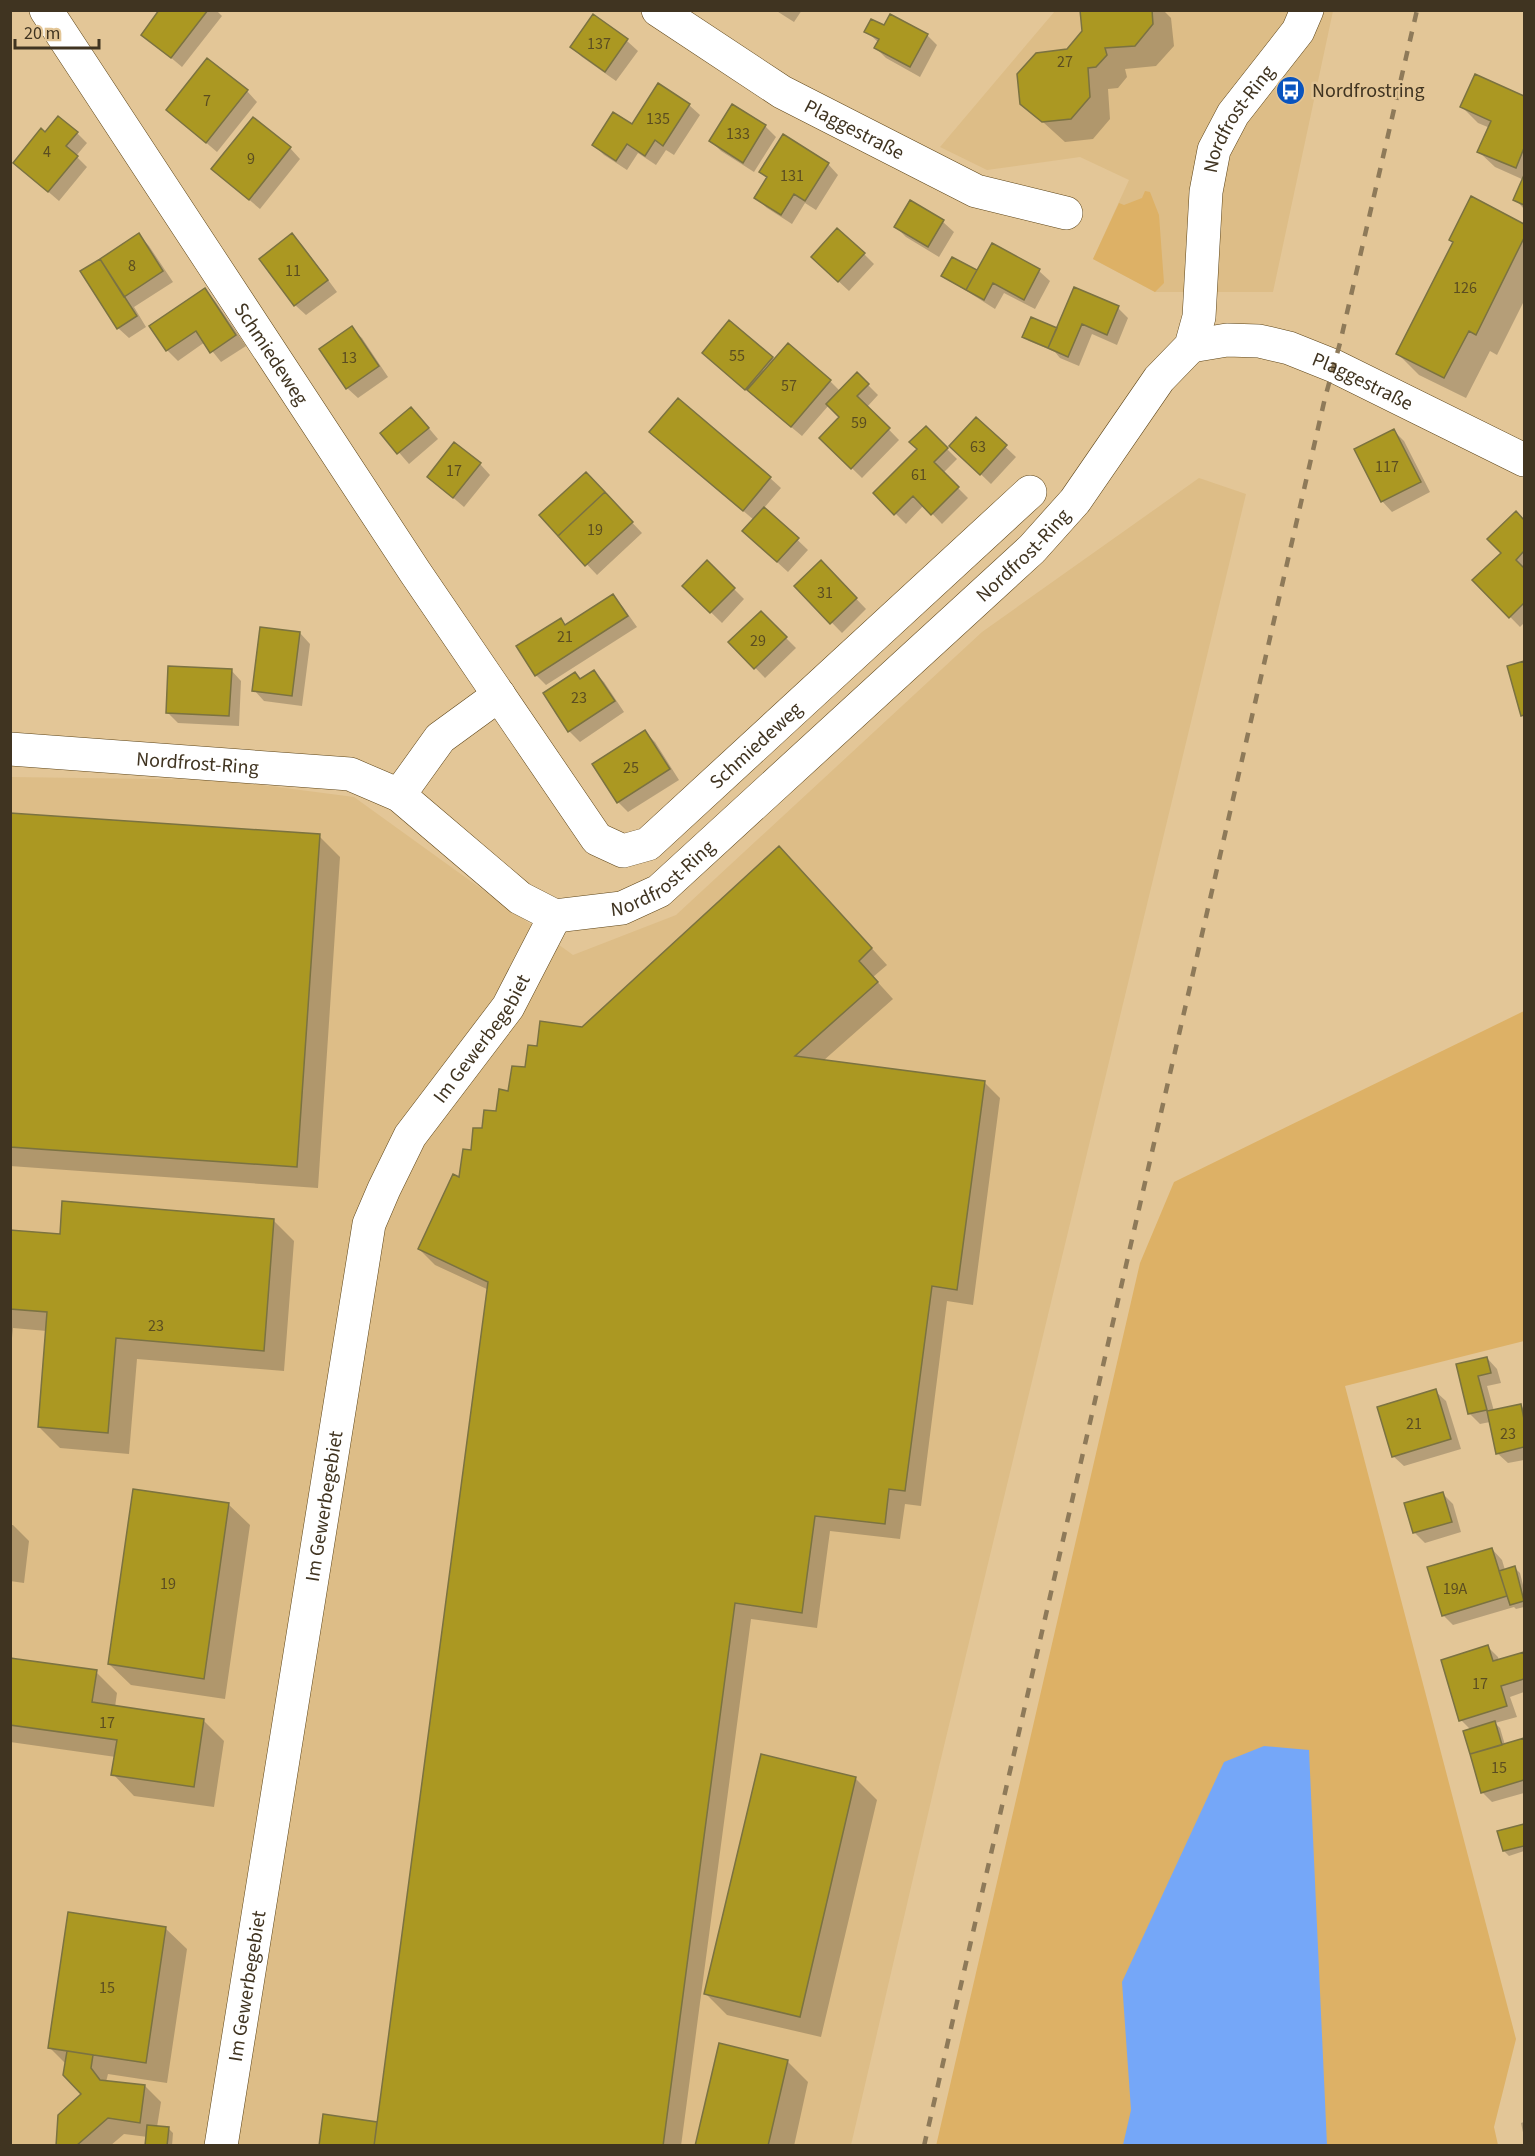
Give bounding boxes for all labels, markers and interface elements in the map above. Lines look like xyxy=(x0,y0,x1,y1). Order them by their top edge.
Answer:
scale bar xyxy=(15,12,99,50)
text: 20 m xyxy=(24,21,60,46)
house number: 137 xyxy=(587,33,611,55)
house number: 27 xyxy=(1057,51,1073,73)
street label: Nordfrost-Ring xyxy=(1197,59,1281,175)
bus stop icon: Nordfrostring xyxy=(1275,74,1307,106)
place label: Nordfrostring xyxy=(1312,77,1425,105)
house number: 7 xyxy=(203,90,211,112)
street label: Plaggestraße xyxy=(799,93,909,167)
house number: 135 xyxy=(646,108,670,130)
house number: 133 xyxy=(726,123,750,145)
house number: 4 xyxy=(43,141,51,163)
house number: 9 xyxy=(247,148,255,170)
house number: 131 xyxy=(780,165,804,187)
house number: 8 xyxy=(128,255,136,277)
house number: 11 xyxy=(285,260,301,282)
house number: 126 xyxy=(1453,277,1477,299)
street label: Schmiedeweg xyxy=(227,297,315,411)
house number: 55 xyxy=(729,345,745,367)
street label: Plaggestraße xyxy=(1308,346,1418,418)
house number: 13 xyxy=(341,347,357,369)
house number: 57 xyxy=(781,375,797,397)
house number: 59 xyxy=(851,412,867,434)
house number: 63 xyxy=(970,436,986,458)
house number: 117 xyxy=(1375,456,1399,478)
house number: 17 xyxy=(446,460,462,482)
house number: 61 xyxy=(911,464,927,486)
street label: Nordfrost-Ring xyxy=(970,503,1077,609)
house number: 19 xyxy=(587,519,603,541)
house number: 31 xyxy=(817,582,833,604)
house number: 21 xyxy=(557,626,573,648)
house number: 29 xyxy=(750,630,766,652)
house number: 23 xyxy=(571,687,587,709)
street label: Schmiedeweg xyxy=(703,696,809,796)
street label: Nordfrost-Ring xyxy=(135,745,260,782)
house number: 25 xyxy=(623,757,639,779)
street label: Nordfrost-Ring xyxy=(609,834,721,924)
street label: Im Gewerbegebiet xyxy=(427,969,538,1109)
house number: 23 xyxy=(148,1315,164,1337)
house number: 21 xyxy=(1406,1413,1422,1435)
house number: 23 xyxy=(1500,1423,1516,1445)
street label: Im Gewerbegebiet xyxy=(299,1429,351,1584)
house number: 19 xyxy=(160,1573,176,1595)
house number: 19A xyxy=(1443,1578,1468,1600)
house number: 17 xyxy=(1472,1673,1488,1695)
house number: 17 xyxy=(99,1712,115,1734)
house number: 15 xyxy=(1491,1757,1507,1779)
street label: Im Gewerbegebiet xyxy=(222,1909,274,2064)
house number: 15 xyxy=(99,1977,115,1999)

